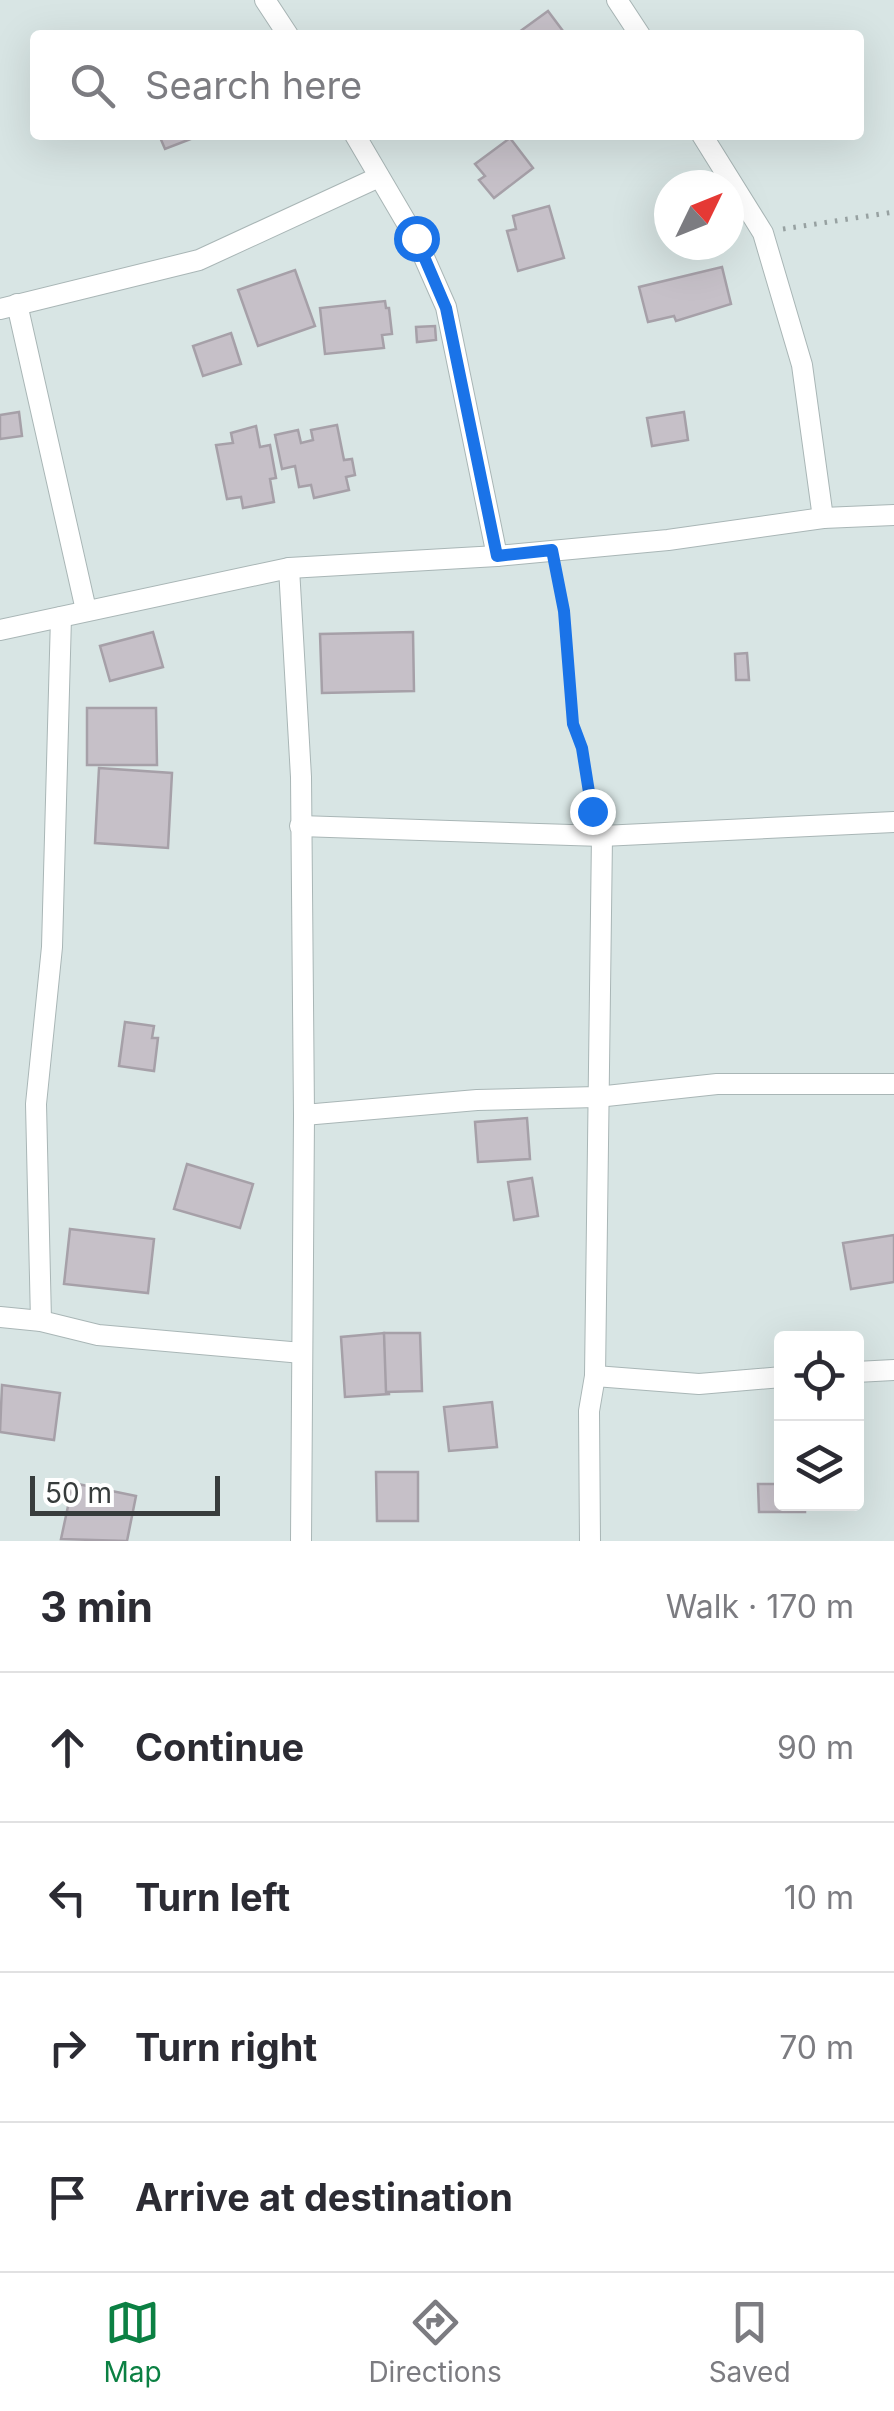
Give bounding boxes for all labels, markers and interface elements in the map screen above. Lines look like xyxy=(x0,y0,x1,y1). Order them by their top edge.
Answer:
search box xyxy=(30,30,864,140)
icon: search xyxy=(65,58,120,113)
text: Search here xyxy=(145,62,362,108)
north arrow xyxy=(654,170,744,260)
route start xyxy=(394,216,440,262)
route end xyxy=(570,789,616,835)
map controls xyxy=(774,1331,864,1511)
button: locate xyxy=(774,1331,864,1421)
button: layers xyxy=(774,1421,864,1511)
scale bar xyxy=(30,1471,220,1516)
text: 50 m xyxy=(45,1476,112,1510)
text: 3 min xyxy=(40,1581,153,1632)
text: Walk · 170 m xyxy=(666,1587,854,1626)
icon: ahead xyxy=(40,1720,95,1775)
text: Continue xyxy=(135,1724,304,1770)
text: 90 m xyxy=(777,1728,854,1767)
icon: left xyxy=(40,1870,95,1925)
text: Turn left xyxy=(135,1874,290,1920)
text: 10 m xyxy=(784,1878,854,1917)
icon: right xyxy=(40,2020,95,2075)
text: Turn right xyxy=(135,2024,317,2070)
text: 70 m xyxy=(779,2028,854,2067)
icon: arrive xyxy=(40,2170,95,2225)
text: Arrive at destination xyxy=(135,2174,513,2220)
tab: Map xyxy=(103,2295,162,2389)
tab: Directions xyxy=(368,2295,502,2389)
tab: Saved xyxy=(709,2295,791,2389)

